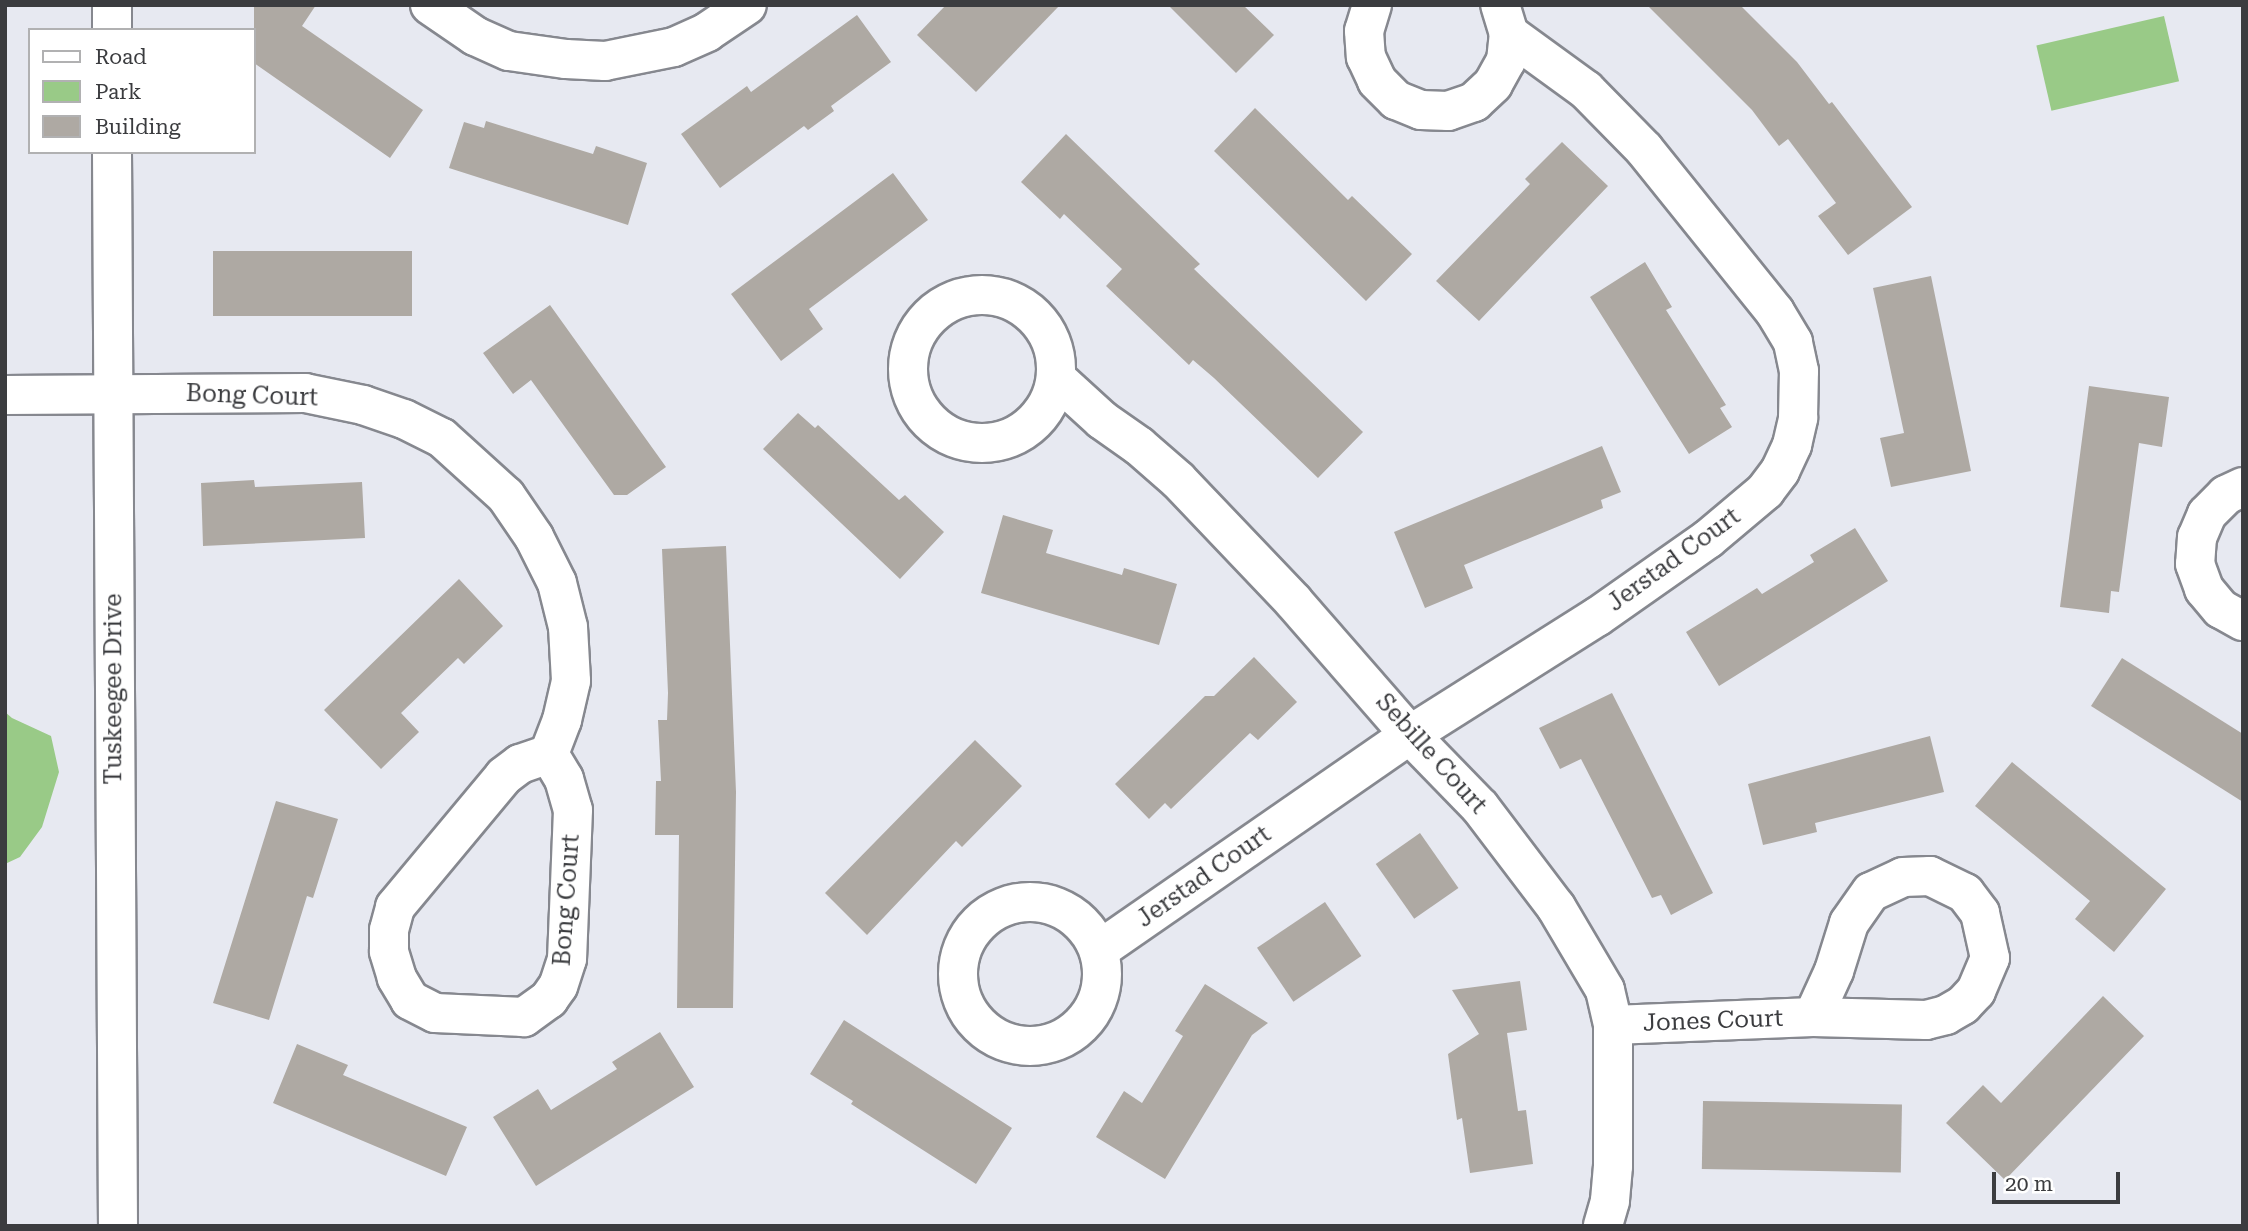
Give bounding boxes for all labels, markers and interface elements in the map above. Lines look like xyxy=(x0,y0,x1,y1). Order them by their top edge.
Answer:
legend xyxy=(28,28,256,154)
text: Road xyxy=(95,45,147,69)
text: Park xyxy=(95,80,141,104)
text: Building xyxy=(95,115,181,139)
street label: Bong Court xyxy=(185,379,319,413)
street label: Jerstad Court xyxy=(1602,502,1746,618)
street label: Tuskeegee Drive xyxy=(100,593,128,785)
street label: Sebille Court xyxy=(1370,688,1492,820)
street label: Jerstad Court xyxy=(1131,820,1277,934)
street label: Bong Court xyxy=(548,833,586,967)
street label: Jones Court xyxy=(1642,1004,1784,1038)
scale bar xyxy=(1996,1158,2124,1202)
text: 20 m xyxy=(2005,1172,2053,1196)

